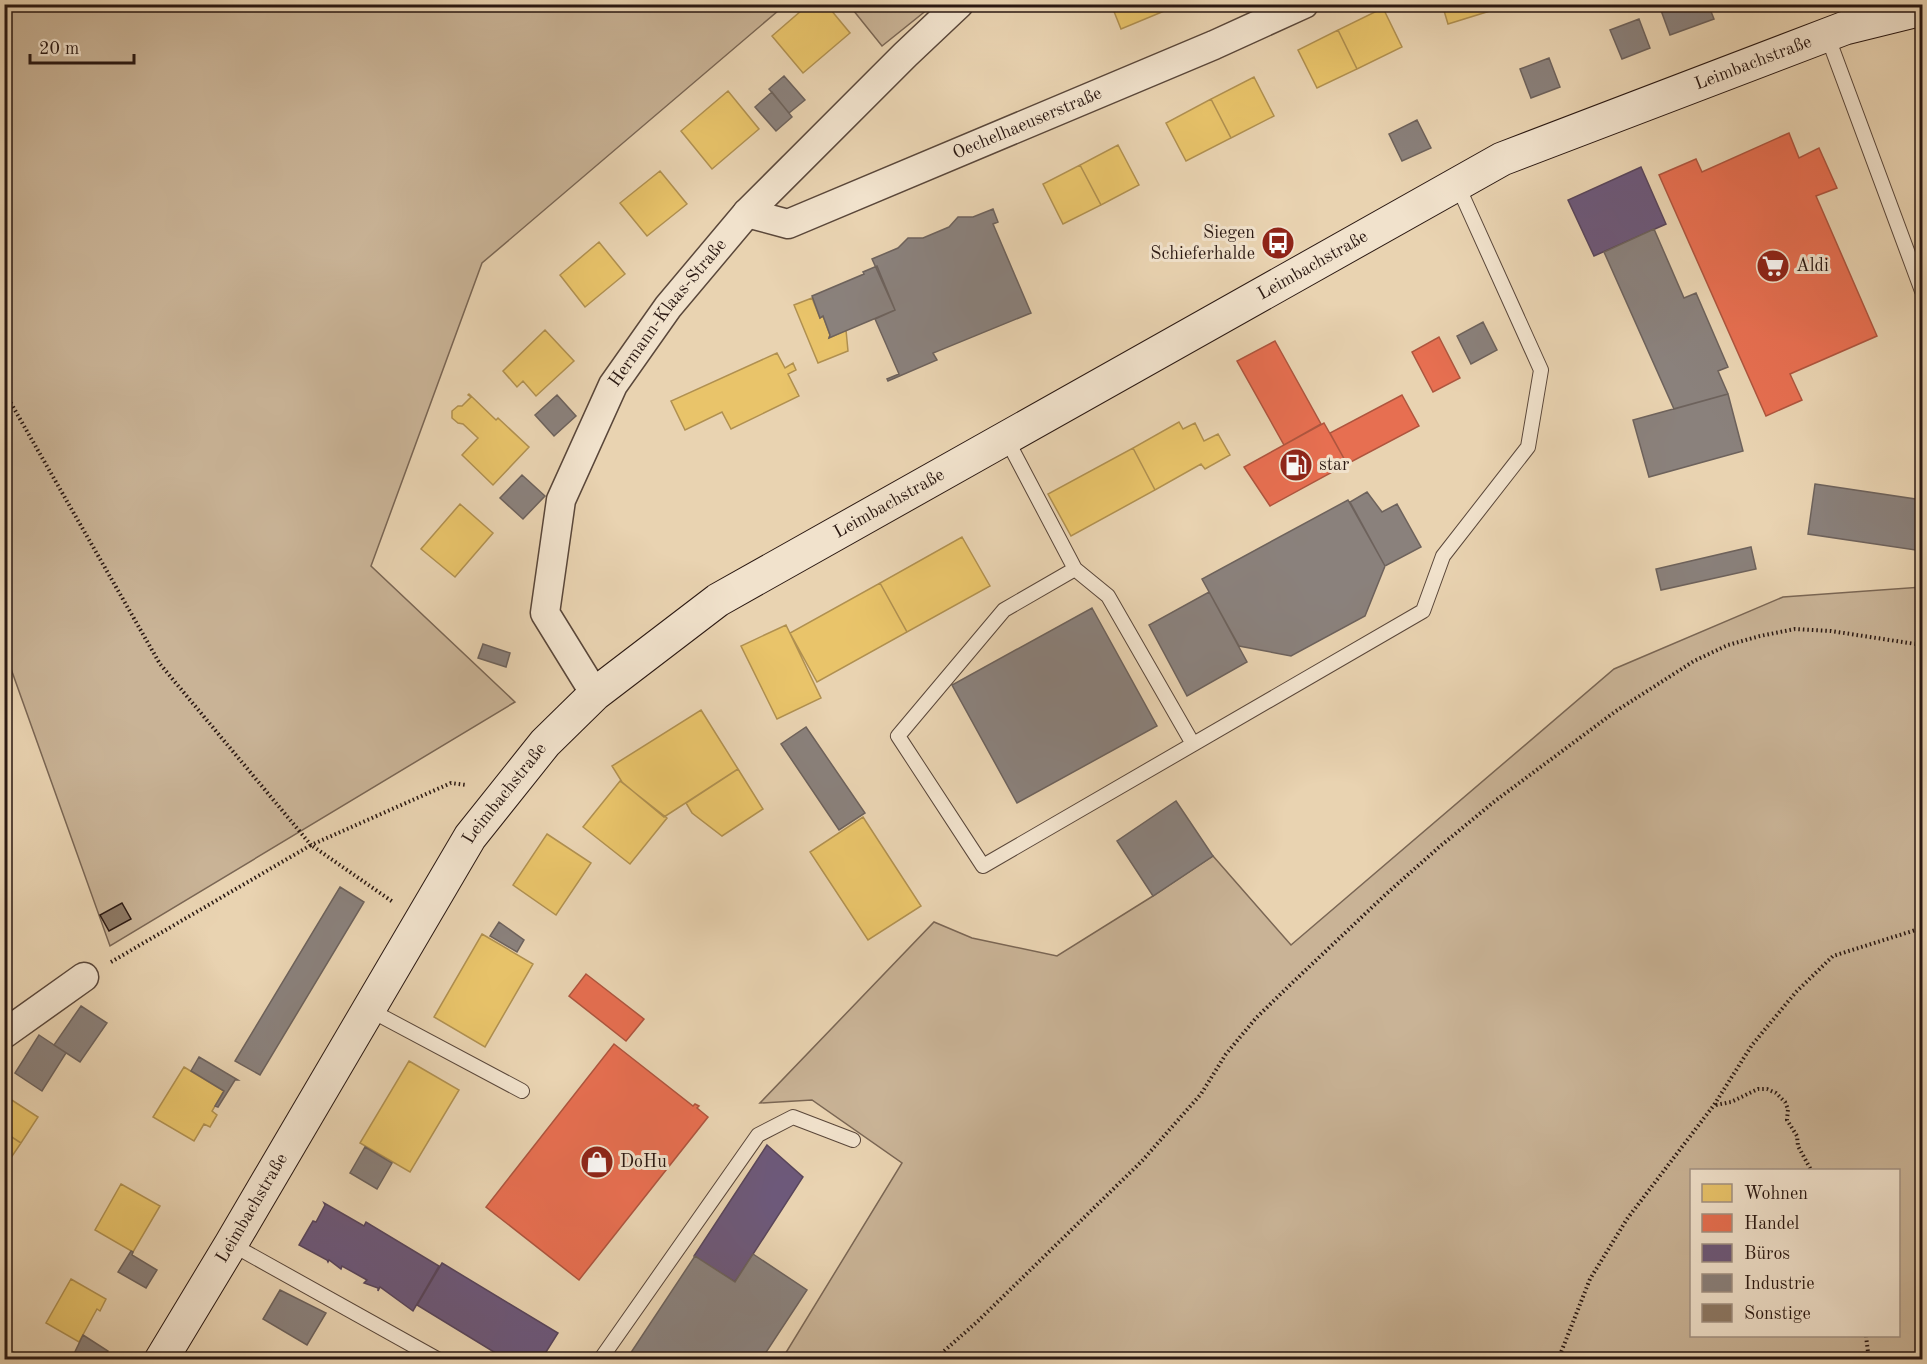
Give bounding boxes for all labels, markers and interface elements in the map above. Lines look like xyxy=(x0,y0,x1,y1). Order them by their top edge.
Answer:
scale bar xyxy=(30,27,134,65)
street label: Leimbachstraße xyxy=(1692,33,1814,93)
text: 20 m xyxy=(39,40,79,58)
street label: Oechelhaeuserstraße xyxy=(950,84,1105,163)
place label: Siegen Schieferhalde xyxy=(1150,224,1255,263)
bus stop icon: Siegen Schieferhalde xyxy=(1260,225,1296,261)
street label: Leimbachstraße xyxy=(1255,227,1371,304)
street label: Hermann-Klaas-Straße xyxy=(605,236,730,390)
supermarket icon: Aldi xyxy=(1755,248,1791,284)
place label: Aldi xyxy=(1796,257,1829,275)
fuel station icon: star xyxy=(1278,447,1314,483)
place label: star xyxy=(1319,456,1350,474)
street label: Leimbachstraße xyxy=(831,466,947,542)
street label: Leimbachstraße xyxy=(459,740,550,847)
shop icon: DoHu xyxy=(579,1144,615,1180)
street label: Leimbachstraße xyxy=(213,1150,291,1266)
place label: DoHu xyxy=(620,1153,667,1171)
legend xyxy=(1690,1169,1900,1337)
text: Wohnen xyxy=(1744,1185,1808,1203)
text: Handel xyxy=(1744,1215,1799,1233)
text: Büros xyxy=(1744,1245,1790,1263)
text: Industrie xyxy=(1744,1275,1814,1293)
text: Sonstige xyxy=(1744,1305,1811,1323)

